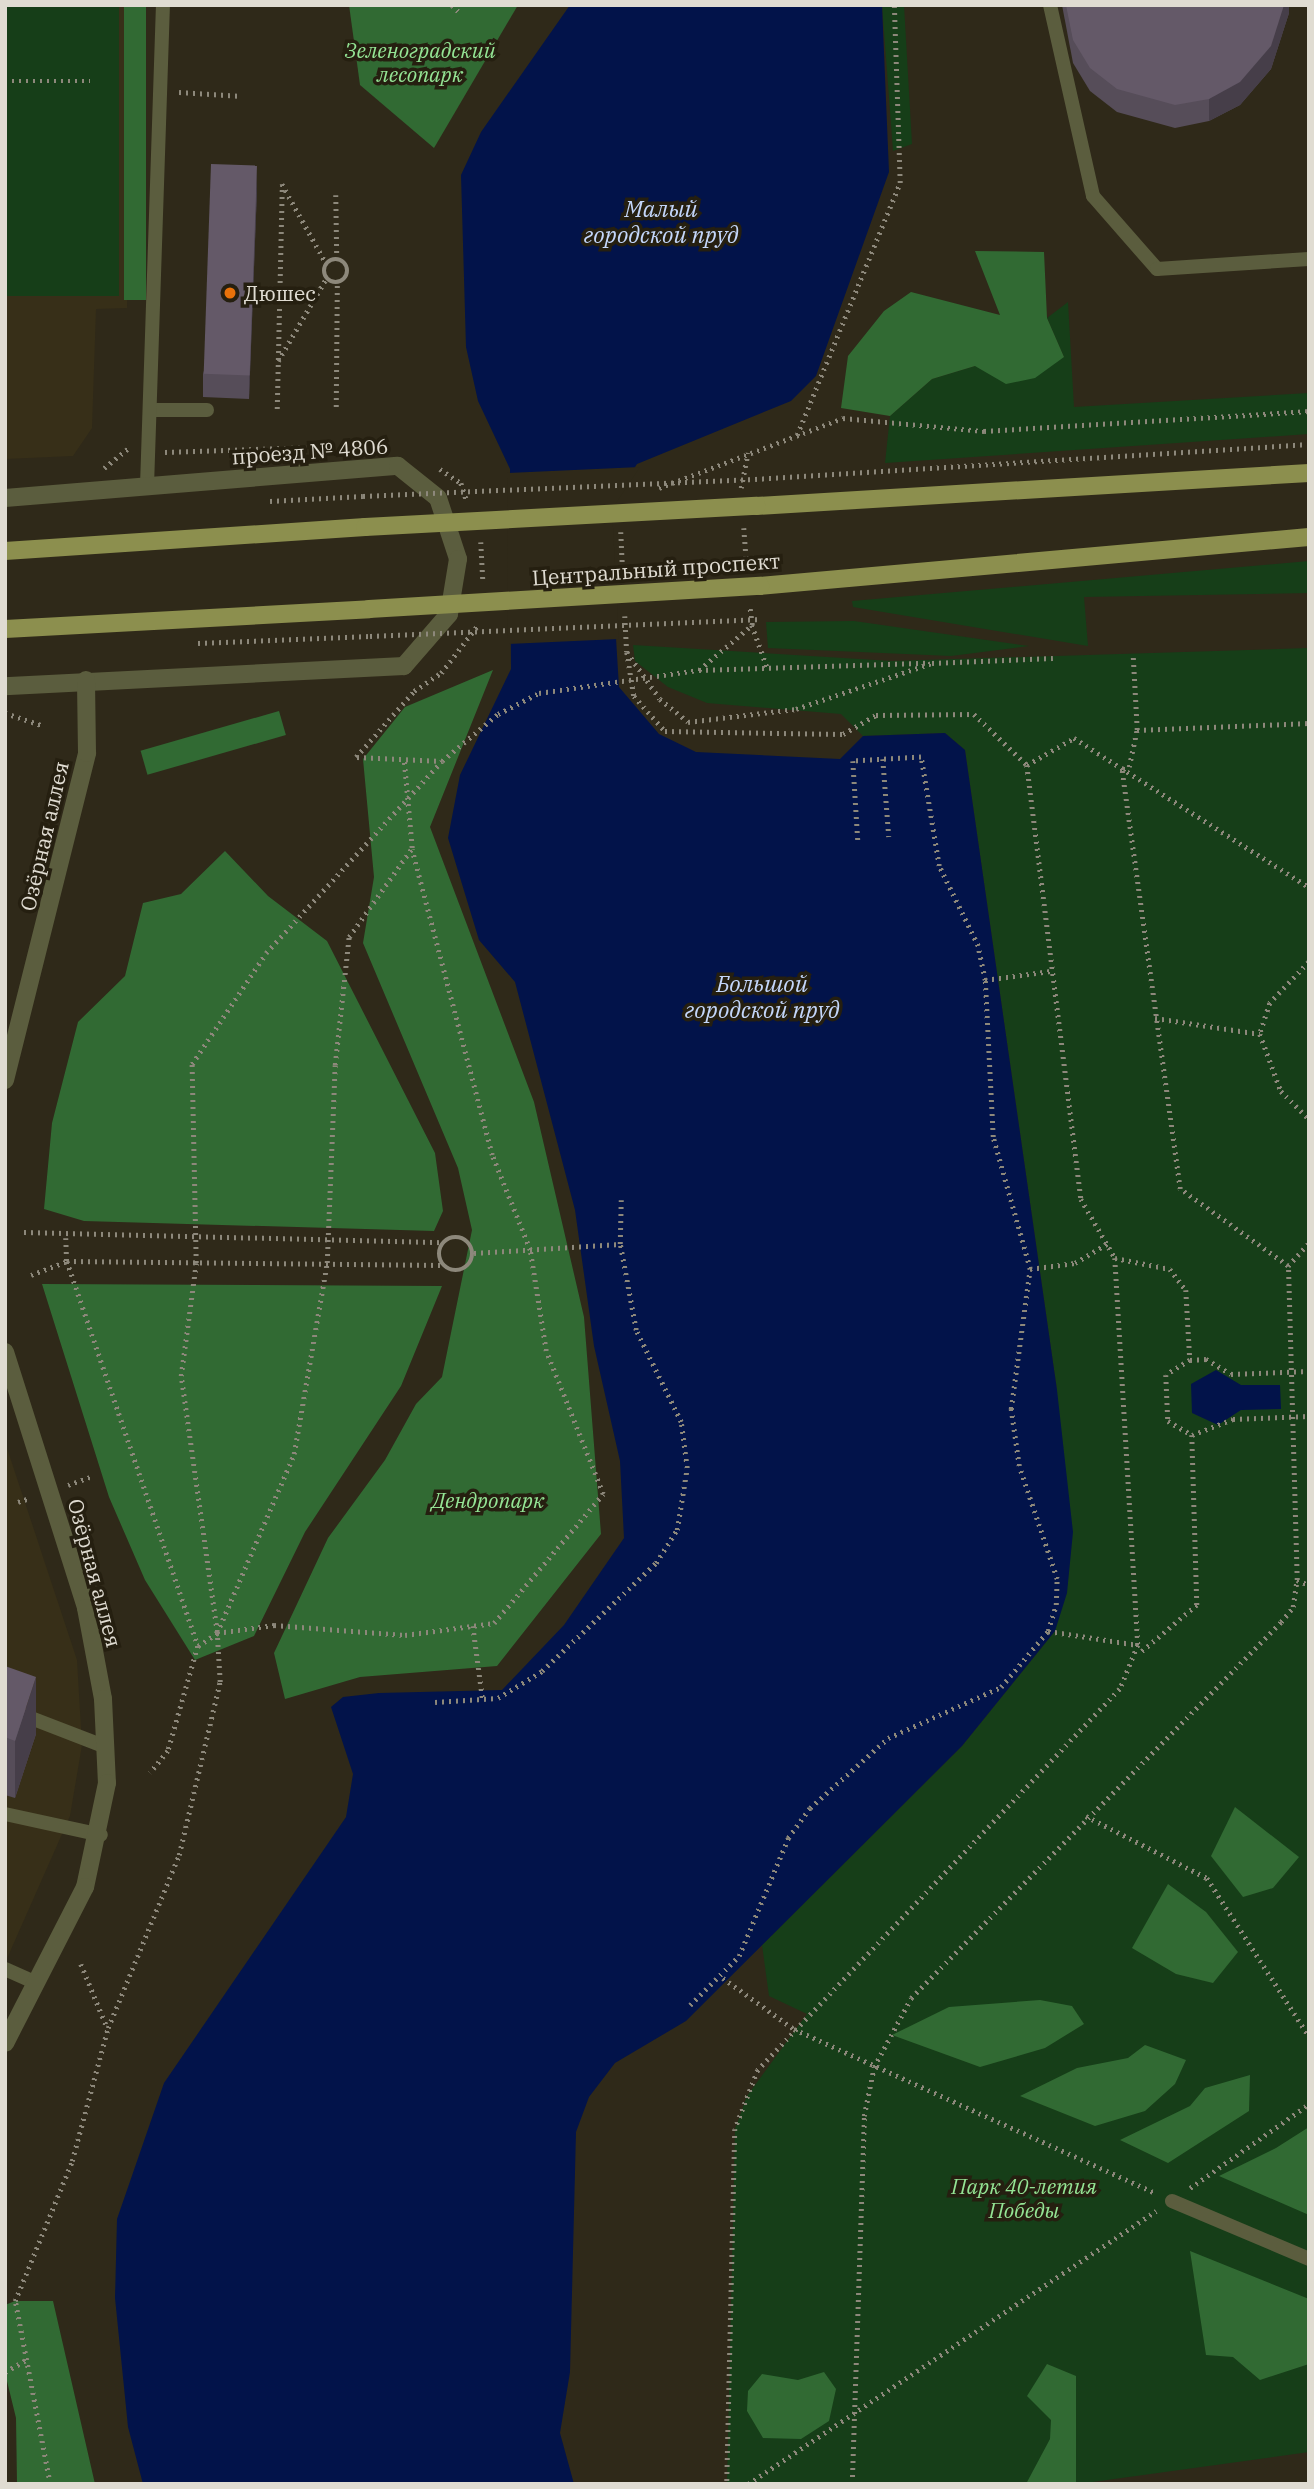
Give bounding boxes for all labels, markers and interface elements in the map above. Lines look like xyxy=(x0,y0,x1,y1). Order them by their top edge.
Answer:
park label: Зеленоградский лесопарк xyxy=(344,37,496,87)
water label: Малый городской пруд xyxy=(583,194,739,248)
place label: Дюшес xyxy=(244,280,316,306)
marker: Дюшес xyxy=(222,285,238,301)
street label: проезд № 4806 xyxy=(231,433,389,469)
street label: Центральный проспект xyxy=(531,548,781,590)
street label: Озёрная аллея xyxy=(15,759,73,913)
water label: Большой городской пруд xyxy=(684,969,840,1023)
park label: Дендропарк xyxy=(431,1487,545,1513)
street label: Озёрная аллея xyxy=(63,1496,127,1650)
park label: Парк 40-летия Победы xyxy=(951,2173,1097,2223)

